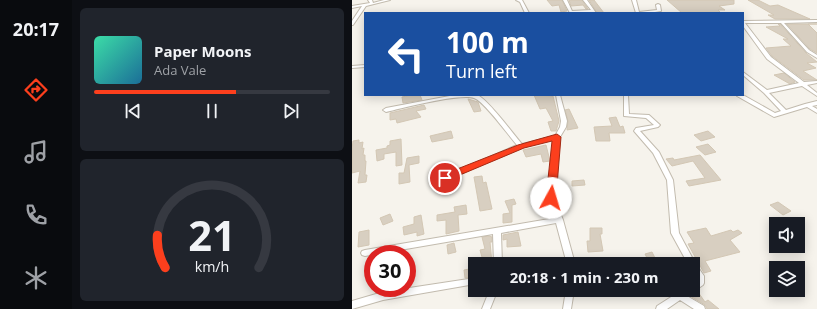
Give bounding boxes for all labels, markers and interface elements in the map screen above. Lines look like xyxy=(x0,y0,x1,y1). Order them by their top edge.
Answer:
text: 20:17 xyxy=(13,17,59,41)
text: 100 m xyxy=(446,23,529,61)
icon: left xyxy=(380,28,432,80)
text: Paper Moons xyxy=(154,41,252,61)
text: Turn left xyxy=(446,59,517,83)
text: Ada Vale xyxy=(154,61,206,79)
icon: directions xyxy=(22,76,50,104)
icon: previous xyxy=(122,100,144,122)
icon: pause xyxy=(201,100,223,122)
icon: next xyxy=(280,100,302,122)
icon: music xyxy=(22,138,50,166)
pin xyxy=(428,161,462,195)
icon: arrive xyxy=(434,167,456,189)
position arrow xyxy=(530,177,572,219)
icon: phone xyxy=(22,201,50,229)
text: 21 xyxy=(188,207,236,263)
map controls xyxy=(769,217,805,297)
button: sound xyxy=(769,217,805,253)
speed limit sign: 30 xyxy=(364,245,416,297)
text: km/h xyxy=(195,256,229,275)
button: layers xyxy=(769,261,805,297)
icon: climate xyxy=(22,264,50,292)
text: 20:18 · 1 min · 230 m xyxy=(510,267,658,287)

